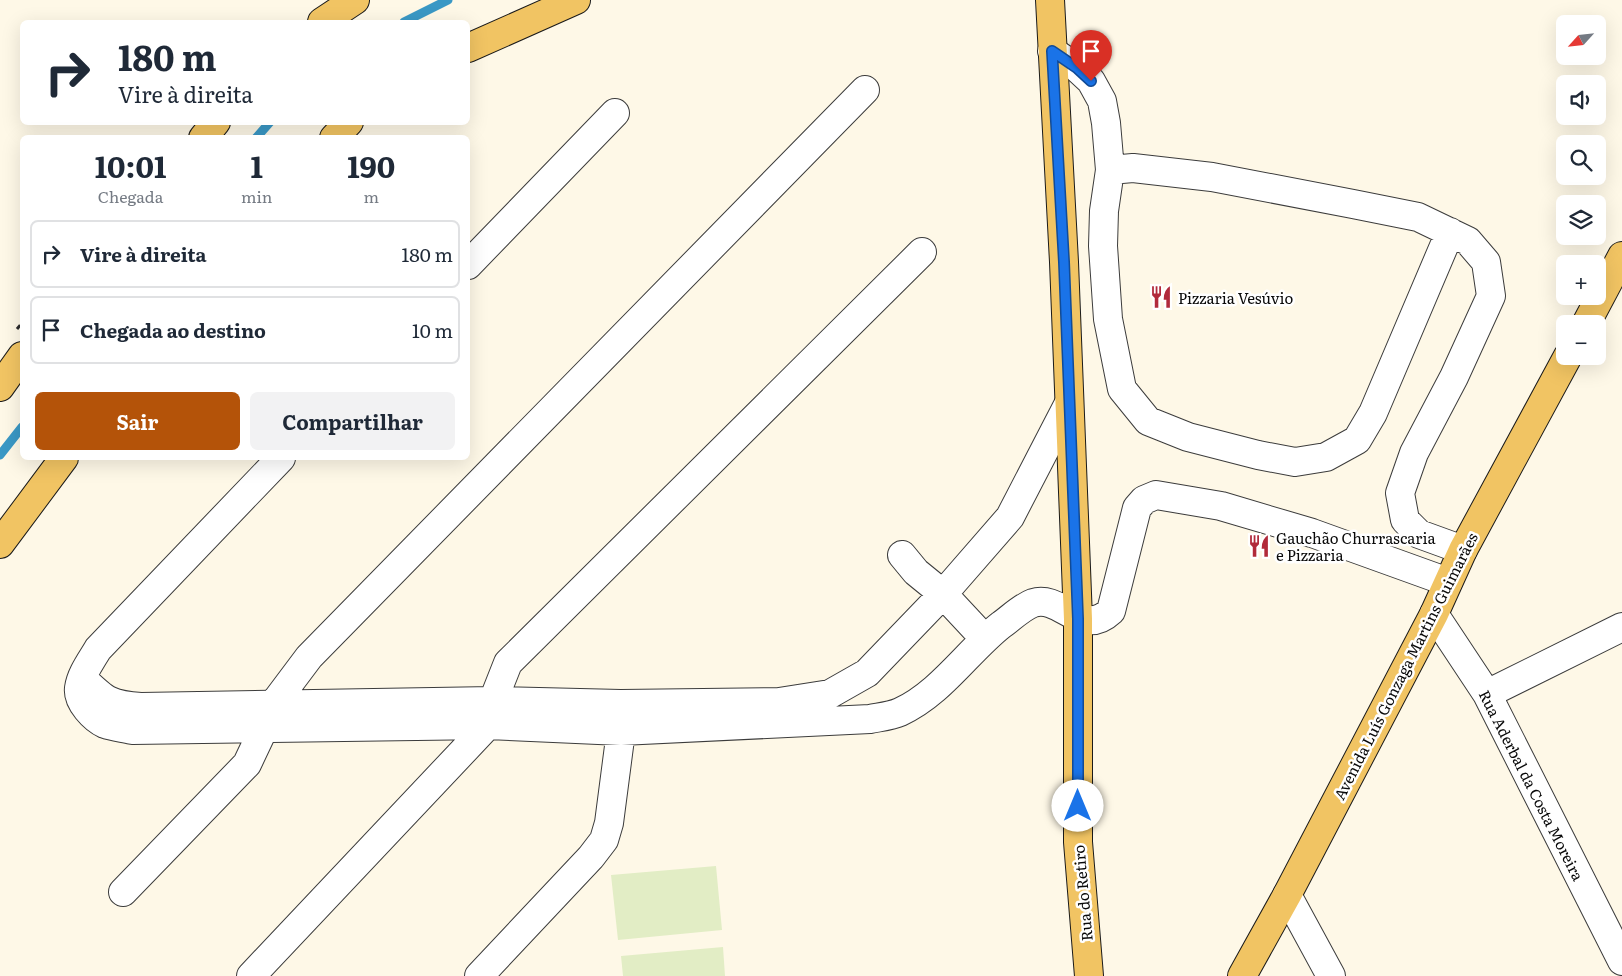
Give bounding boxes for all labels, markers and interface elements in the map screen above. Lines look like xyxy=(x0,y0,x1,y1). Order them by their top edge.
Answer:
north arrow xyxy=(1556,15,1606,65)
map controls xyxy=(1556,15,1606,365)
text: 180 m xyxy=(118,30,217,82)
pin xyxy=(1070,30,1112,81)
icon: arrive xyxy=(1077,37,1105,65)
icon: right xyxy=(35,40,100,105)
button: sound xyxy=(1556,75,1606,125)
text: Vire à direita xyxy=(118,77,253,110)
button: search xyxy=(1556,135,1606,185)
text: 10:01 xyxy=(95,143,166,187)
text: 1 xyxy=(251,143,263,187)
text: 190 xyxy=(347,143,395,187)
text: Chegada xyxy=(98,184,163,208)
text: min xyxy=(241,184,272,208)
text: m xyxy=(363,184,379,208)
button: layers xyxy=(1556,195,1606,245)
icon: right xyxy=(37,240,65,268)
text: Vire à direita xyxy=(80,240,207,268)
text: 180 m xyxy=(402,240,453,268)
button: + xyxy=(1556,255,1606,305)
restaurant icon: Pizzaria Vesúvio xyxy=(1148,284,1174,310)
place label: Pizzaria Vesúvio xyxy=(1178,286,1294,309)
button: − xyxy=(1556,315,1606,365)
icon: arrive xyxy=(37,316,65,344)
text: Chegada ao destino xyxy=(80,316,266,344)
text: 10 m xyxy=(412,316,453,344)
button: Sair xyxy=(35,392,240,450)
button: Compartilhar xyxy=(250,392,455,450)
place label: Gauchão Churrascaria e Pizzaria xyxy=(1276,526,1436,566)
street label: Avenida Luís Gonzaga Martins Guimarães xyxy=(1327,528,1483,804)
restaurant icon: Gauchão Churrascaria e Pizzaria xyxy=(1246,533,1272,559)
street label: Rua Aderbal da Costa Moreira xyxy=(1474,685,1591,885)
position arrow xyxy=(1051,779,1103,831)
street label: Rua do Retiro xyxy=(1066,844,1098,942)

